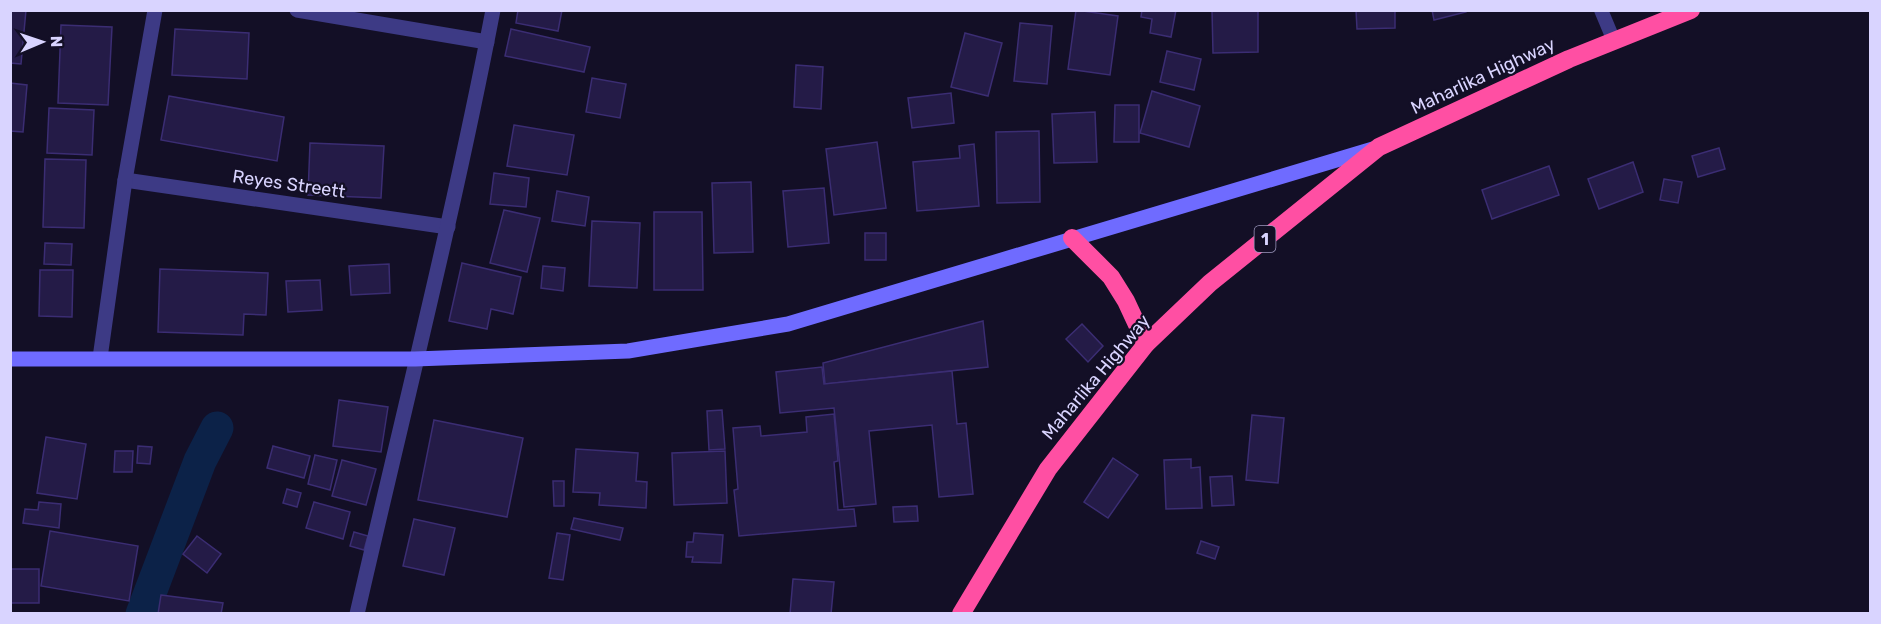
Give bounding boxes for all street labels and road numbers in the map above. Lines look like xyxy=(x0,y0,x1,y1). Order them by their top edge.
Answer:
street label: Maharlika Highway xyxy=(1407,33,1559,119)
street label: Reyes Streett xyxy=(231,165,347,203)
road number: 1 xyxy=(1254,226,1276,252)
street label: Maharlika Highway xyxy=(1037,310,1155,444)

